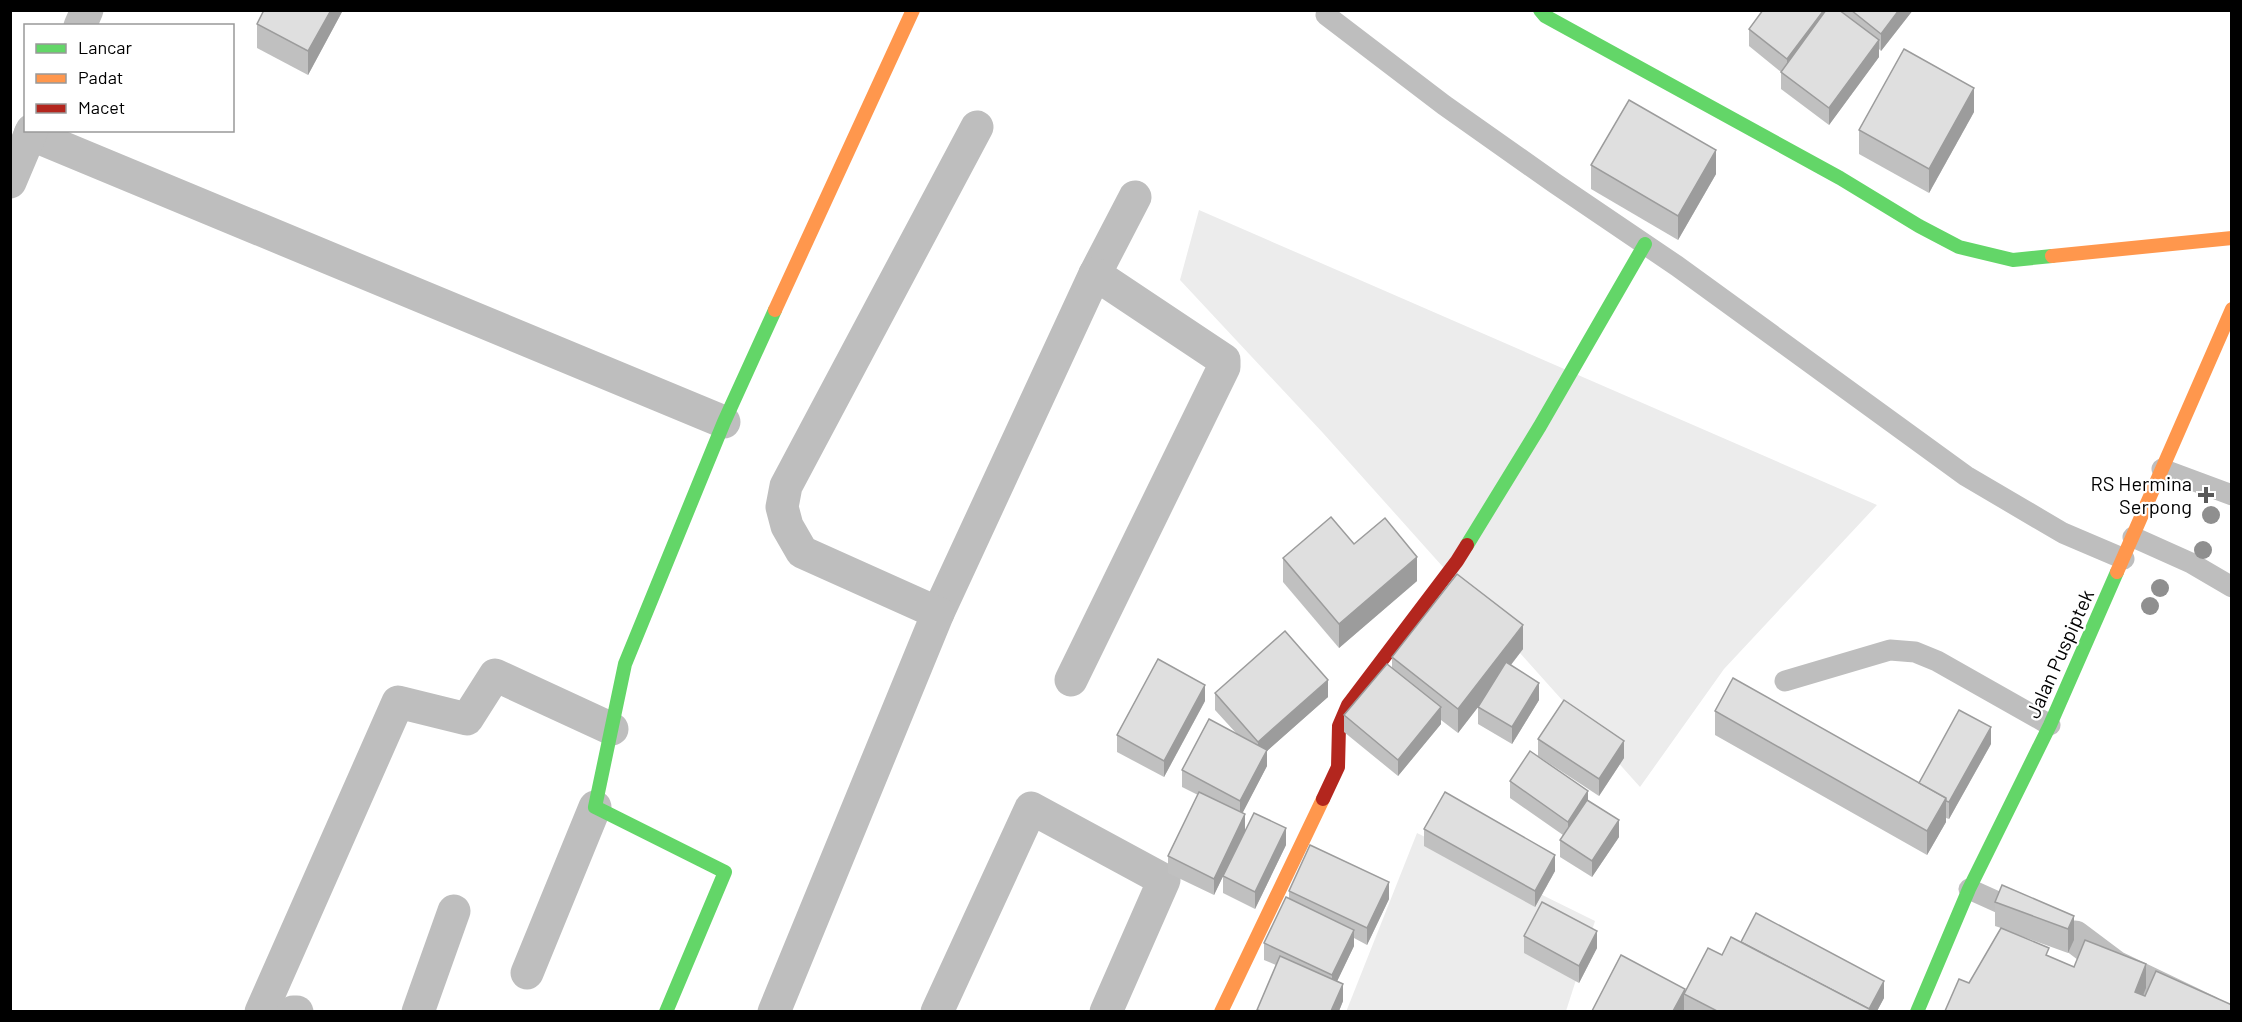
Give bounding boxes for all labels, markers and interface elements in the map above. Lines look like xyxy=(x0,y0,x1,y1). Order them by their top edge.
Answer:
legend xyxy=(24,24,234,132)
text: Lancar xyxy=(78,36,133,58)
text: Padat xyxy=(78,66,123,88)
text: Macet xyxy=(78,96,125,118)
place label: RS Hermina Serpong xyxy=(2090,471,2192,518)
marker: RS Hermina Serpong xyxy=(2197,486,2215,504)
street label: Jalan Puspiptek xyxy=(2020,585,2098,722)

